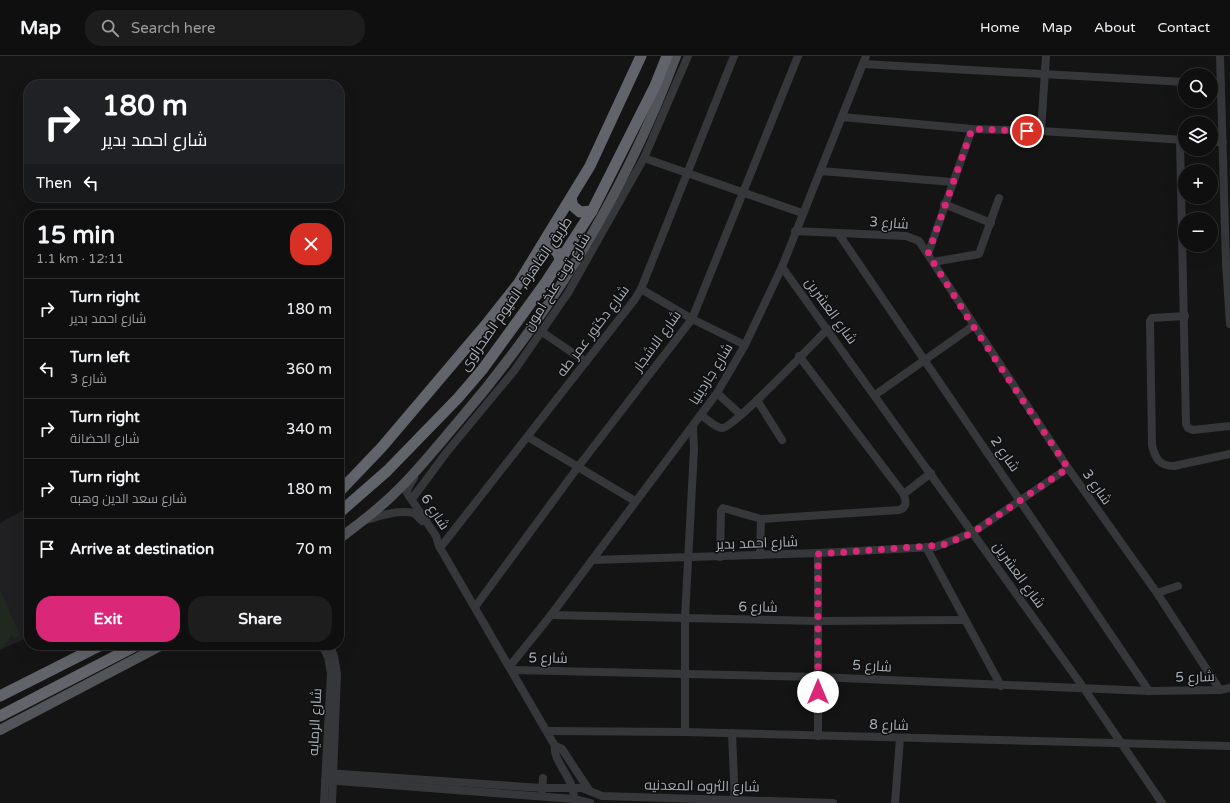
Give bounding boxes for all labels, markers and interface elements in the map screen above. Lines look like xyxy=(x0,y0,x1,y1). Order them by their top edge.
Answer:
search box xyxy=(85,10,365,46)
text: Map xyxy=(20,17,61,39)
icon: search xyxy=(99,17,121,39)
text: Search here xyxy=(131,19,215,37)
text: Home xyxy=(980,19,1020,36)
text: Map xyxy=(1042,19,1072,36)
text: About xyxy=(1094,19,1136,36)
text: Contact xyxy=(1158,19,1210,36)
map controls xyxy=(1178,68,1218,252)
button: search xyxy=(1178,68,1218,108)
text: 180 m xyxy=(102,89,188,123)
icon: right xyxy=(36,96,88,148)
pin xyxy=(1010,114,1044,148)
button: layers xyxy=(1178,116,1218,156)
icon: arrive xyxy=(1016,120,1038,142)
text: شارع احمد بدير xyxy=(102,129,207,151)
button: + xyxy=(1178,164,1218,204)
icon: left xyxy=(80,172,102,194)
text: Then xyxy=(36,174,72,192)
button: − xyxy=(1178,212,1218,252)
street label: شارع 3 xyxy=(869,213,909,233)
street label: طريق القاهرة, الفيوم الصحراوى xyxy=(456,214,577,375)
text: 15 min xyxy=(36,221,115,250)
button: close xyxy=(290,223,332,265)
street label: شارع توت عنخ امون xyxy=(520,230,594,334)
text: 1.1 km · 12:11 xyxy=(36,251,124,267)
street label: شارع العشرين xyxy=(801,274,861,348)
street label: شارع دكتور عمر طه xyxy=(553,282,633,380)
text: Turn right xyxy=(70,288,140,306)
icon: right xyxy=(36,298,58,320)
text: 180 m xyxy=(286,300,332,318)
street label: شارع الاشجار xyxy=(629,307,685,376)
text: شارع احمد بدير xyxy=(70,311,146,327)
street label: شارع جاردينيا xyxy=(685,340,737,408)
text: Turn left xyxy=(70,348,130,366)
icon: left xyxy=(36,358,58,380)
text: 360 m xyxy=(286,360,332,378)
text: شارع 3 xyxy=(70,371,107,387)
text: Turn right xyxy=(70,408,140,426)
icon: right xyxy=(36,418,58,440)
text: 340 m xyxy=(286,420,332,438)
text: شارع الحضانة xyxy=(70,431,139,447)
street label: شارع 2 xyxy=(987,433,1023,475)
street label: شارع 3 xyxy=(1079,466,1115,508)
text: Turn right xyxy=(70,468,140,486)
icon: right xyxy=(36,478,58,500)
text: 180 m xyxy=(286,480,332,498)
text: شارع سعد الدين وهبه xyxy=(70,491,187,507)
street label: شارع 6 xyxy=(417,491,453,533)
street label: شارع احمد بدير xyxy=(715,533,798,553)
icon: arrive xyxy=(36,538,58,560)
street label: شارع العشرين xyxy=(989,538,1049,612)
text: Arrive at destination xyxy=(70,540,214,558)
text: 70 m xyxy=(295,540,332,558)
button: Exit xyxy=(36,596,180,642)
button: Share xyxy=(188,596,332,642)
street label: شارع 6 xyxy=(738,598,778,616)
street label: شارع 5 xyxy=(528,649,568,667)
street label: شارع 5 xyxy=(852,656,892,676)
street label: شارع 5 xyxy=(1175,668,1215,686)
position arrow xyxy=(797,671,839,713)
street label: شارع الرمايه xyxy=(305,688,325,756)
street label: شارع 8 xyxy=(869,716,909,734)
street label: شارع الثروه المعدنيه xyxy=(644,776,760,796)

